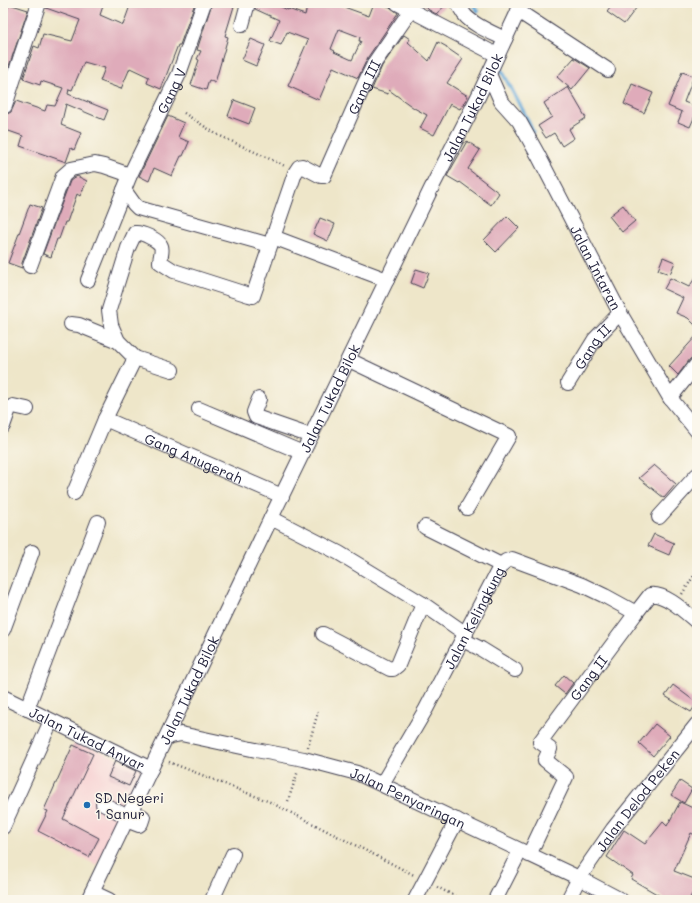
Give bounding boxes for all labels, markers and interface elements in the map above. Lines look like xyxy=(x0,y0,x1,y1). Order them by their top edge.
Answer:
street label: Jalan Tukad Bilok xyxy=(437,50,507,164)
street label: Gang III xyxy=(343,57,384,117)
street label: Gang V xyxy=(152,65,190,116)
street label: Jalan Intaran xyxy=(566,222,626,313)
street label: Gang II xyxy=(569,319,615,373)
street label: Jalan Tukad Bilok xyxy=(295,341,364,455)
street label: Gang Anugerah xyxy=(142,428,246,487)
street label: Jalan Kelingkung xyxy=(439,563,508,672)
street label: Jalan Tukad Bilok xyxy=(155,632,223,747)
street label: Gang II xyxy=(565,651,611,704)
street label: Jalan Tukad Anyar xyxy=(26,702,149,774)
street label: Jalan Delod Peken xyxy=(591,745,683,855)
street label: Jalan Penyaringan xyxy=(348,762,469,833)
place label: SD Negeri 1 Sanur xyxy=(95,788,164,823)
marker: SD Negeri 1 Sanur xyxy=(82,800,92,810)

